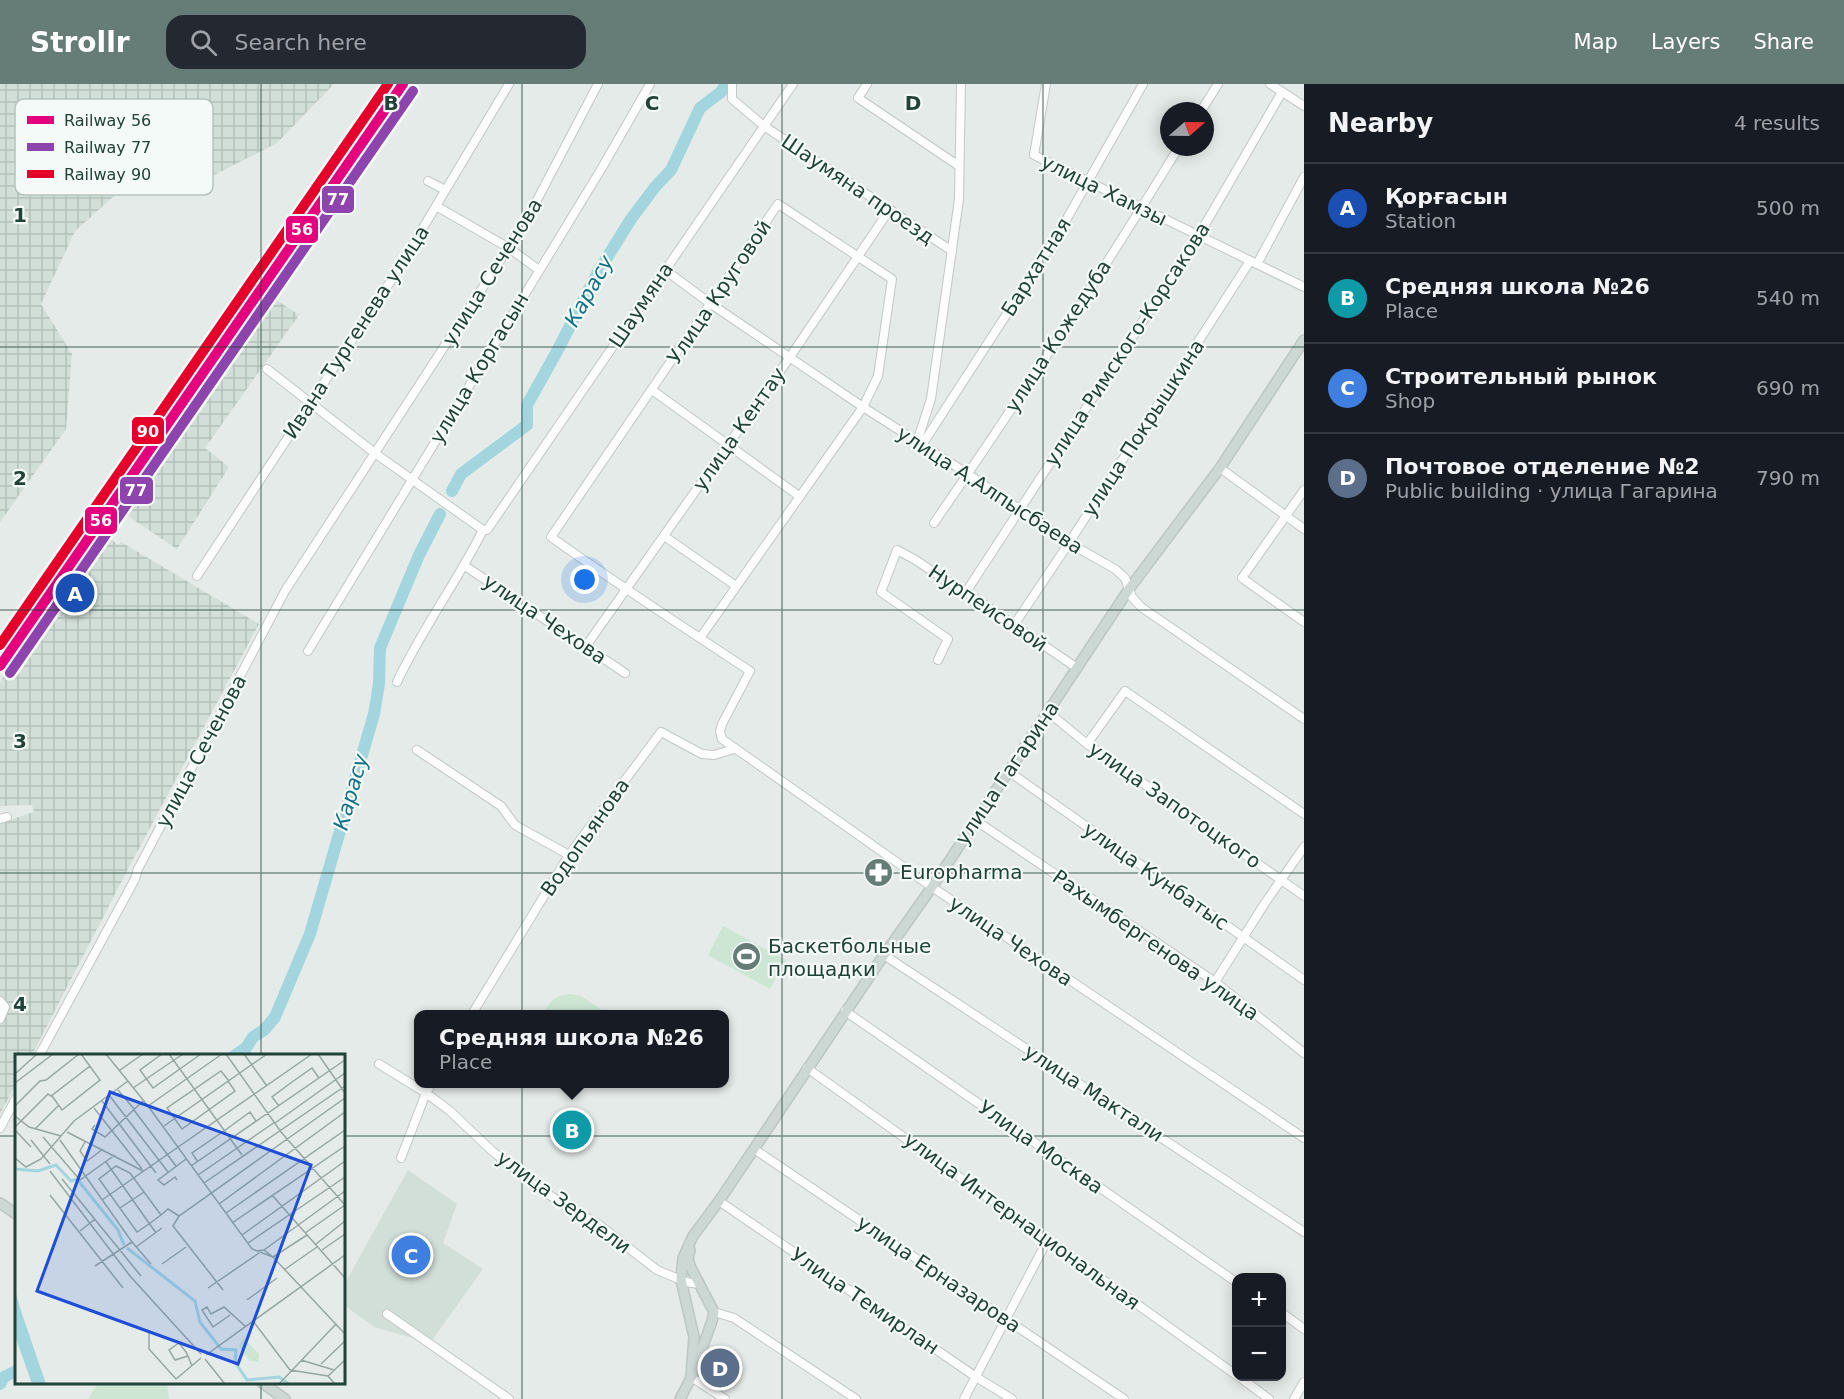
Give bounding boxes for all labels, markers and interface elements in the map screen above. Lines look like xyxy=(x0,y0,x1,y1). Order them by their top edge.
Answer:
search box xyxy=(166,15,586,69)
text: Strollr xyxy=(30,26,130,59)
icon: search xyxy=(187,26,220,59)
text: Search here xyxy=(235,30,367,55)
text: Map xyxy=(1574,30,1618,54)
text: Layers xyxy=(1651,30,1720,54)
text: Share xyxy=(1753,30,1814,54)
text: B xyxy=(383,91,399,115)
text: C xyxy=(645,91,659,115)
text: D xyxy=(905,91,921,115)
legend xyxy=(15,99,213,195)
north arrow xyxy=(1160,102,1214,156)
text: Nearby xyxy=(1328,108,1433,138)
text: Railway 56 xyxy=(64,111,151,130)
text: 4 results xyxy=(1734,111,1820,135)
street label: Шаумяна проезд xyxy=(777,129,939,249)
text: Railway 77 xyxy=(64,138,151,157)
street label: улица Хамзы xyxy=(1037,149,1171,231)
text: Railway 90 xyxy=(64,165,151,184)
text: Қорғасын xyxy=(1385,184,1508,209)
line badge: 77 xyxy=(321,185,355,214)
text: 77 xyxy=(327,190,349,209)
street label: улица Сеченова xyxy=(437,194,547,350)
text: A xyxy=(1340,196,1355,220)
text: 500 m xyxy=(1756,196,1820,220)
text: 1 xyxy=(13,203,27,227)
text: Station xyxy=(1385,209,1456,233)
street label: Бархатная xyxy=(996,213,1076,321)
line badge: 56 xyxy=(285,215,319,244)
street label: Улица Круговой xyxy=(662,215,776,369)
street label: улица Римского-Корсакова xyxy=(1039,218,1215,470)
text: 56 xyxy=(291,220,313,239)
street label: Ивана Тургенева улица xyxy=(278,221,434,443)
water label: Карасу xyxy=(560,251,619,331)
street label: улица Кожедуба xyxy=(1000,255,1116,417)
street label: Шаумяна xyxy=(604,258,678,352)
text: Средняя школа №26 xyxy=(1385,274,1650,299)
text: B xyxy=(1340,286,1355,310)
text: 540 m xyxy=(1756,286,1820,310)
street label: улица Коргасын xyxy=(425,288,533,448)
text: Place xyxy=(1385,299,1438,323)
street label: улица Покрышкина xyxy=(1077,335,1209,521)
street label: улица Кентау xyxy=(688,363,791,495)
text: Строительный рынок xyxy=(1385,364,1657,389)
text: C xyxy=(1340,376,1355,400)
text: 690 m xyxy=(1756,376,1820,400)
text: Shop xyxy=(1385,389,1435,413)
line badge: 90 xyxy=(131,416,165,445)
street label: улица А.Алпысбаева xyxy=(892,421,1088,559)
text: 90 xyxy=(137,422,159,441)
text: Почтовое отделение №2 xyxy=(1385,454,1700,479)
text: 2 xyxy=(13,466,27,490)
text: D xyxy=(1339,466,1356,490)
text: 790 m xyxy=(1756,466,1820,490)
line badge: 77 xyxy=(119,476,154,505)
text: Public building · улица Гагарина xyxy=(1385,479,1718,503)
text: 77 xyxy=(125,481,147,500)
line badge: 56 xyxy=(84,506,118,535)
text: 56 xyxy=(90,511,112,530)
street label: Нурпеисовой xyxy=(924,559,1052,657)
your location xyxy=(570,565,599,594)
street label: улица Чехова xyxy=(479,569,611,669)
pin: A xyxy=(56,570,94,616)
street label: улица Сеченова xyxy=(151,670,251,832)
street label: улица Гагарина xyxy=(950,697,1064,849)
text: 3 xyxy=(13,729,27,753)
street label: улица Запотоцкого xyxy=(1084,736,1266,874)
water label: Карасу xyxy=(329,751,373,833)
street label: Водопьянова xyxy=(536,773,634,901)
street label: улица Кунбатыс xyxy=(1079,817,1233,935)
pharmacy icon: Europharma xyxy=(863,856,895,888)
place label: Europharma xyxy=(900,860,1023,884)
street label: Рахымбергенова улица xyxy=(1048,865,1264,1025)
street label: улица Чехова xyxy=(945,891,1077,991)
place label: Баскетбольные площадки xyxy=(768,934,931,981)
sports icon: Баскетбольные площадки xyxy=(731,941,763,973)
text: 4 xyxy=(13,992,27,1016)
popup xyxy=(414,1010,729,1088)
text: Средняя школа №26 xyxy=(439,1025,704,1050)
street label: улица Мактали xyxy=(1020,1039,1168,1147)
text: Place xyxy=(439,1050,492,1074)
inset map xyxy=(15,1054,345,1384)
street label: Улица Москва xyxy=(974,1095,1108,1199)
pin: B xyxy=(552,1108,592,1152)
street label: улица Интернациональная xyxy=(899,1127,1145,1315)
street label: улица Зердели xyxy=(492,1145,636,1259)
street label: улица Ерназарова xyxy=(853,1210,1025,1338)
pin: C xyxy=(392,1232,430,1278)
street label: Улица Темирлан xyxy=(786,1243,944,1359)
map controls xyxy=(1232,1273,1286,1381)
button: + xyxy=(1232,1273,1286,1327)
button: − xyxy=(1232,1327,1286,1381)
pin: D xyxy=(700,1346,740,1390)

